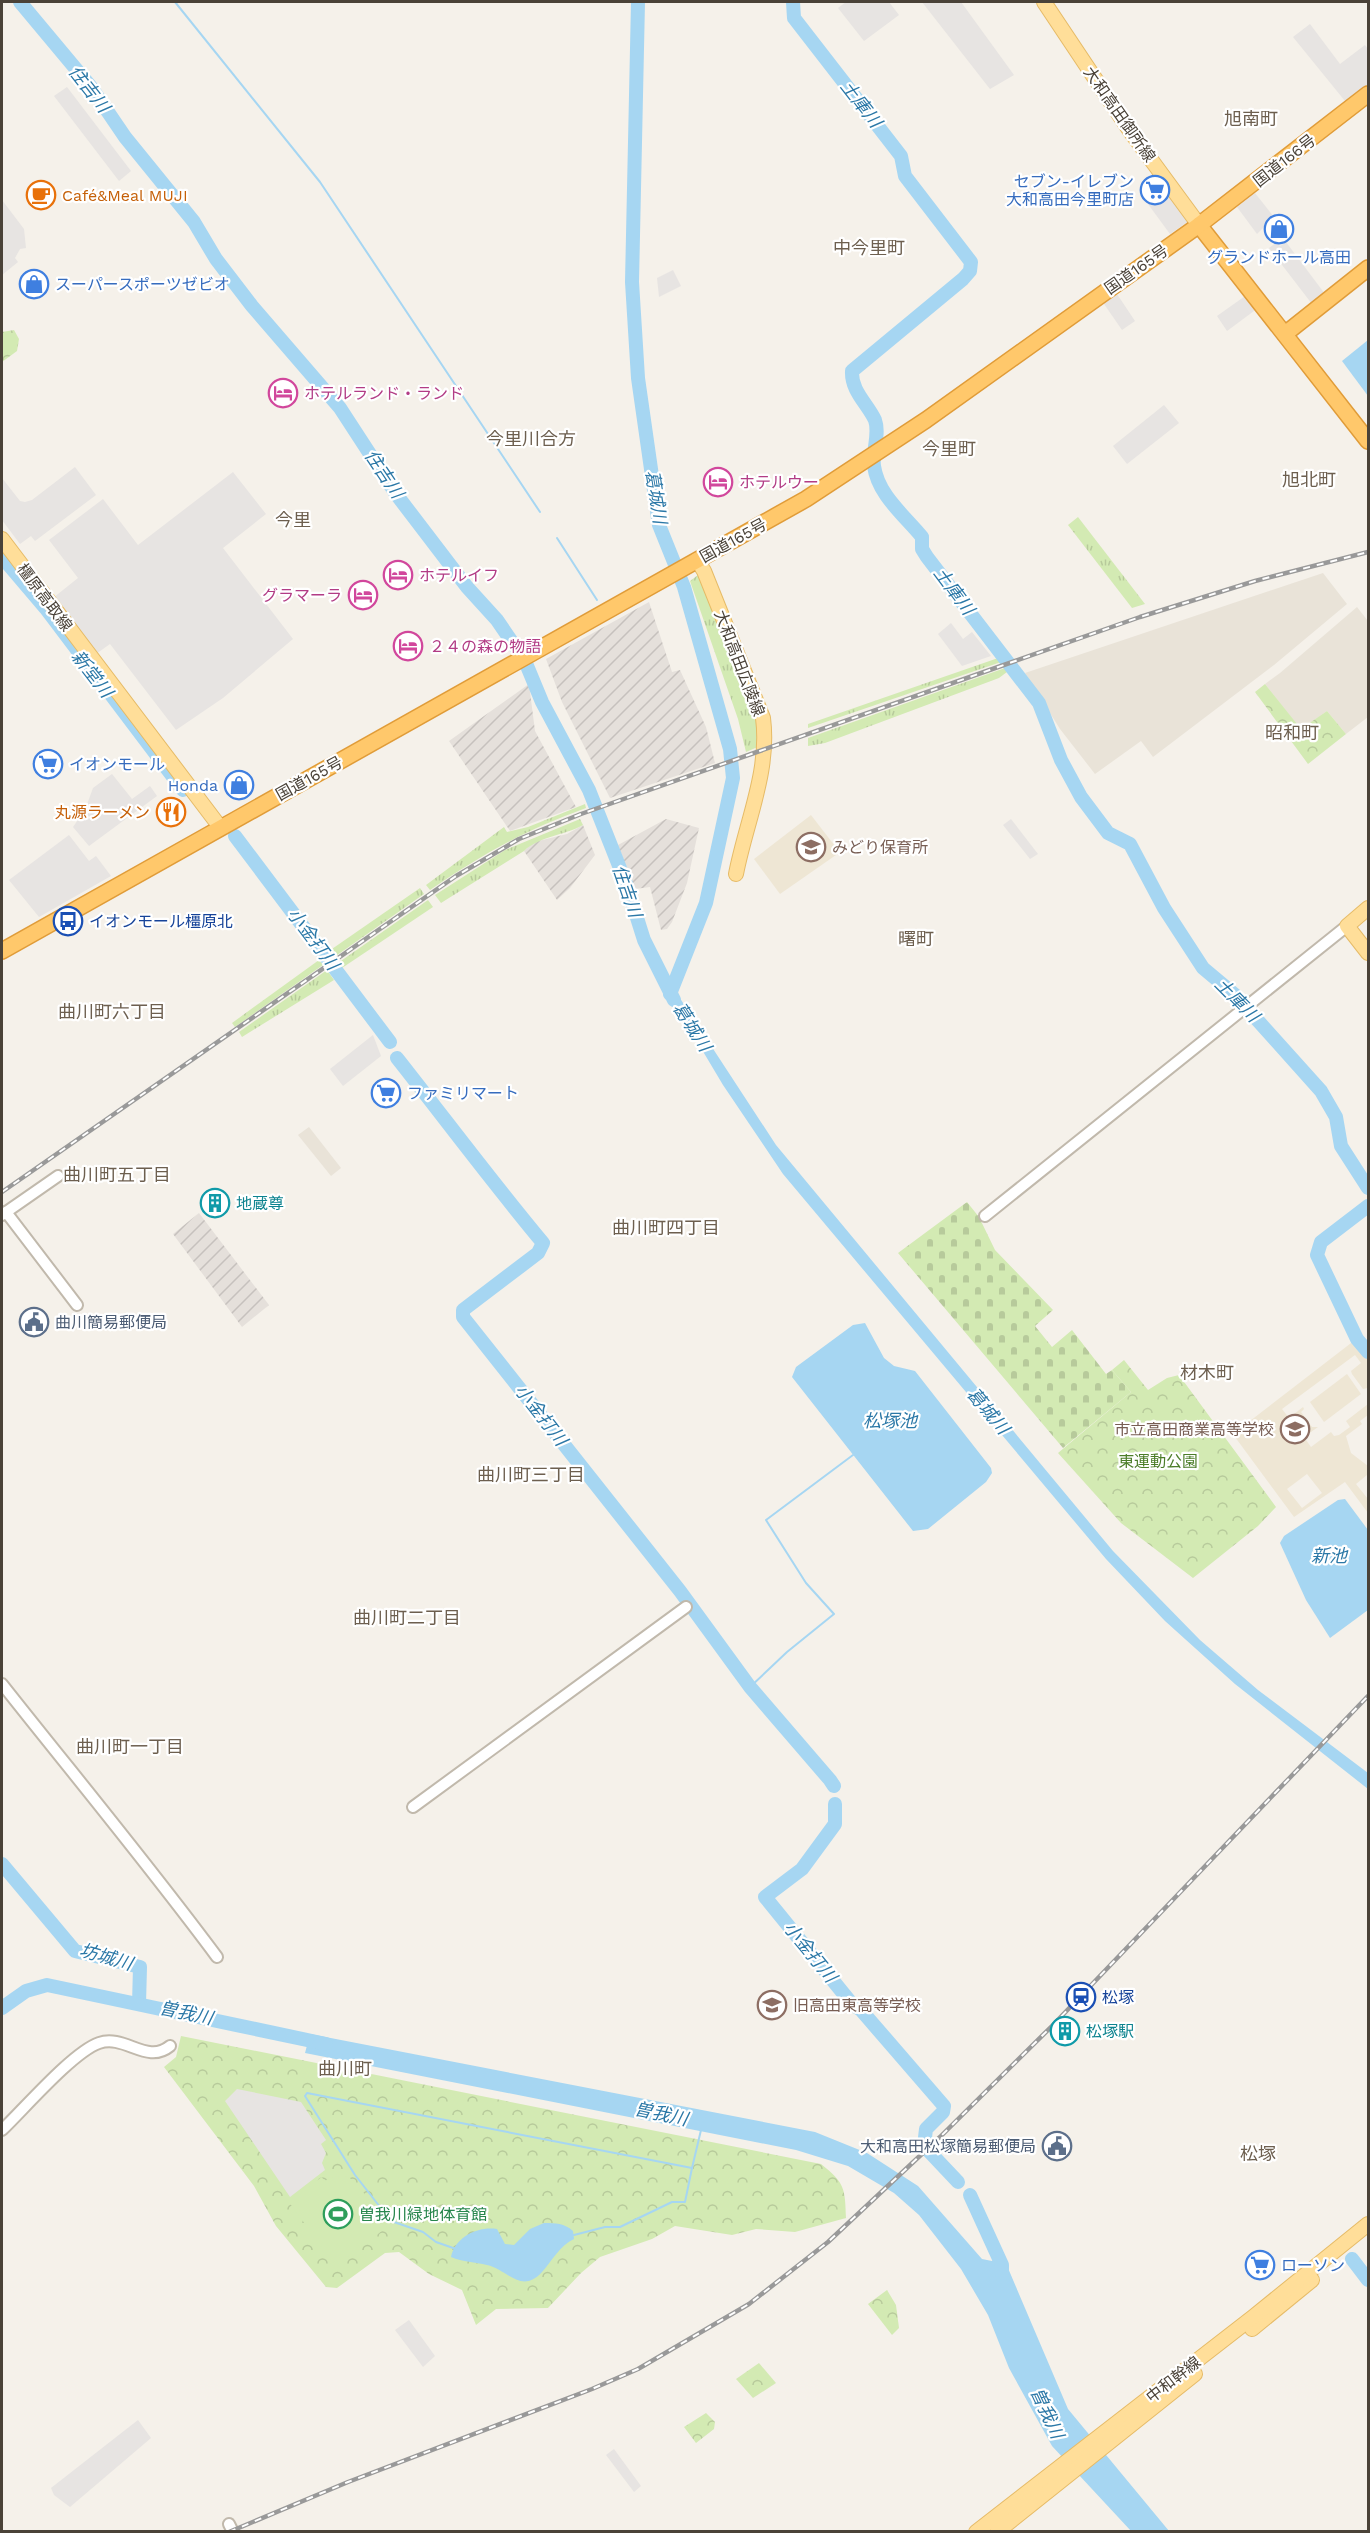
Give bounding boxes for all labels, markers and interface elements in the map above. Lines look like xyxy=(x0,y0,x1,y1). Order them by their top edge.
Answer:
water label: 住吉川 xyxy=(64,61,116,118)
street label: 大和高田御所線 xyxy=(1080,63,1159,166)
water label: 土庫川 xyxy=(836,76,888,133)
district label: 旭南町 xyxy=(1224,108,1278,129)
street label: 国道166号 xyxy=(1249,130,1319,191)
place label: セブン-イレブン 大和高田今里町店 xyxy=(1006,172,1134,209)
supermarket icon: セブン-イレブン 大和高田今里町店 xyxy=(1139,174,1171,206)
cafe icon: Café&Meal MUJI xyxy=(25,179,57,211)
place label: Café&Meal MUJI xyxy=(62,186,188,205)
shop icon: グランドホール高田 xyxy=(1263,213,1295,245)
district label: 中今里町 xyxy=(833,237,905,258)
street label: 国道165号 xyxy=(1101,241,1172,298)
place label: グランドホール高田 xyxy=(1207,248,1351,267)
shop icon: スーパースポーツゼビオ xyxy=(18,268,50,300)
place label: スーパースポーツゼビオ xyxy=(55,275,230,294)
hotel icon: ホテルランド・ランド xyxy=(267,377,299,409)
place label: ホテルランド・ランド xyxy=(304,384,464,403)
district label: 今里川合方 xyxy=(486,428,576,449)
district label: 今里町 xyxy=(922,438,976,459)
water label: 住吉川 xyxy=(361,445,409,504)
hotel icon: ホテルウー xyxy=(702,466,734,498)
water label: 葛城川 xyxy=(642,469,671,527)
district label: 旭北町 xyxy=(1282,469,1336,490)
place label: ホテルウー xyxy=(739,473,819,492)
district label: 今里 xyxy=(275,509,311,530)
street label: 国道165号 xyxy=(697,514,770,567)
hotel icon: ホテルイフ xyxy=(382,559,414,591)
street label: 橿原高取線 xyxy=(13,560,76,635)
water label: 土庫川 xyxy=(930,563,980,620)
place label: ホテルイフ xyxy=(419,566,499,585)
hotel icon: グラマーラ xyxy=(347,579,379,611)
place label: グラマーラ xyxy=(262,586,342,605)
street label: 大和高田広陵線 xyxy=(711,607,768,719)
hotel icon: ２４の森の物語 xyxy=(392,630,424,662)
place label: ２４の森の物語 xyxy=(429,637,541,656)
water label: 新堂川 xyxy=(67,646,119,703)
district label: 昭和町 xyxy=(1265,722,1319,743)
supermarket icon: イオンモール xyxy=(32,748,64,780)
street label: 国道165号 xyxy=(273,752,346,805)
place label: イオンモール xyxy=(69,755,165,774)
shop icon: Honda xyxy=(223,769,255,801)
place label: Honda xyxy=(168,776,218,795)
restaurant icon: 丸源ラーメン xyxy=(155,796,187,828)
place label: 丸源ラーメン xyxy=(55,803,150,822)
school or university icon: みどり保育所 xyxy=(795,831,827,863)
place label: みどり保育所 xyxy=(832,838,928,857)
water label: 住吉川 xyxy=(609,862,647,922)
water label: 小金打川 xyxy=(283,904,345,975)
bus stop icon: イオンモール橿原北 xyxy=(52,905,84,937)
place label: イオンモール橿原北 xyxy=(89,912,233,931)
district label: 曙町 xyxy=(898,928,934,949)
water label: 土庫川 xyxy=(1211,973,1265,1028)
water label: 葛城川 xyxy=(669,998,717,1057)
district label: 曲川町六丁目 xyxy=(58,1001,166,1022)
supermarket icon: ファミリマート xyxy=(370,1077,402,1109)
place label: ファミリマート xyxy=(407,1084,519,1103)
district label: 曲川町五丁目 xyxy=(63,1164,171,1185)
building icon: 地蔵尊 xyxy=(199,1187,231,1219)
place label: 地蔵尊 xyxy=(236,1194,284,1213)
district label: 曲川町四丁目 xyxy=(612,1217,720,1238)
public building icon: 曲川簡易郵便局 xyxy=(18,1306,50,1338)
place label: 曲川簡易郵便局 xyxy=(55,1313,167,1332)
district label: 材木町 xyxy=(1180,1362,1234,1383)
water label: 小金打川 xyxy=(511,1380,573,1451)
water label: 葛城川 xyxy=(963,1383,1015,1440)
water label: 松塚池 xyxy=(863,1410,919,1431)
school or university icon: 市立高田商業高等学校 xyxy=(1279,1413,1311,1445)
place label: 市立高田商業高等学校 xyxy=(1114,1420,1274,1439)
park label: 東運動公園 xyxy=(1118,1452,1198,1471)
district label: 曲川町三丁目 xyxy=(477,1464,585,1485)
water label: 新池 xyxy=(1311,1545,1349,1566)
district label: 曲川町二丁目 xyxy=(353,1607,461,1628)
district label: 曲川町一丁目 xyxy=(76,1736,184,1757)
water label: 小金打川 xyxy=(780,1917,842,1988)
water label: 坊城川 xyxy=(77,1939,137,1975)
station icon: 松塚 xyxy=(1065,1981,1097,2013)
place label: 松塚 xyxy=(1102,1988,1134,2007)
school or university icon: 旧高田東高等学校 xyxy=(756,1989,788,2021)
place label: 旧高田東高等学校 xyxy=(793,1996,921,2015)
water label: 曽我川 xyxy=(158,1997,217,2029)
building icon: 松塚駅 xyxy=(1049,2015,1081,2047)
place label: 松塚駅 xyxy=(1086,2022,1134,2041)
district label: 曲川町 xyxy=(318,2058,372,2079)
water label: 曽我川 xyxy=(633,2098,692,2130)
public building icon: 大和高田松塚簡易郵便局 xyxy=(1041,2130,1073,2162)
place label: 大和高田松塚簡易郵便局 xyxy=(860,2137,1036,2156)
district label: 松塚 xyxy=(1240,2143,1276,2164)
sports icon: 曽我川緑地体育館 xyxy=(322,2198,354,2230)
place label: 曽我川緑地体育館 xyxy=(359,2205,487,2224)
supermarket icon: ローソン xyxy=(1244,2249,1276,2281)
place label: ローソン xyxy=(1281,2256,1345,2275)
street label: 中和幹線 xyxy=(1142,2352,1204,2407)
water label: 曽我川 xyxy=(1027,2384,1069,2444)

